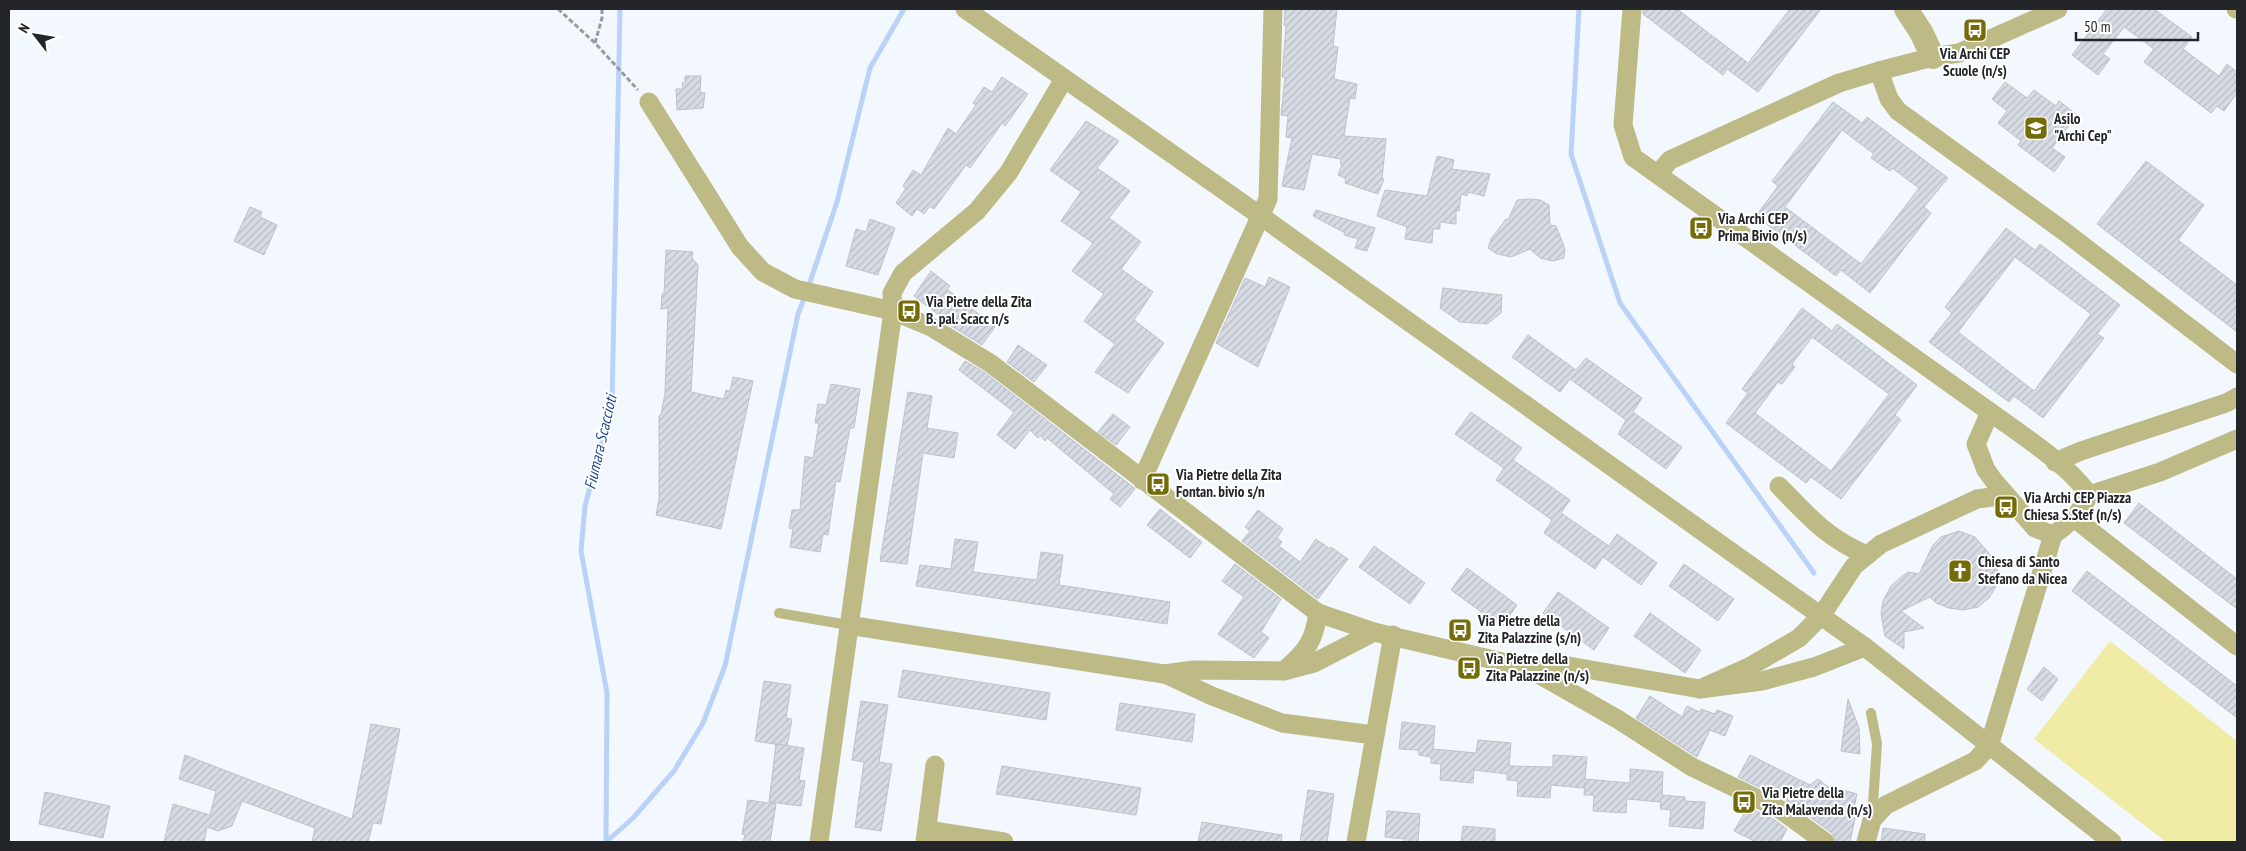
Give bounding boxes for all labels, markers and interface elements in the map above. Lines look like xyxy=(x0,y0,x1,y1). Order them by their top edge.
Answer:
north arrow xyxy=(10,10,60,60)
scale bar xyxy=(2076,10,2198,42)
bus stop icon: Via Archi CEP Scuole (n/s) xyxy=(1962,17,1988,43)
text: 50 m xyxy=(2084,17,2110,36)
text: N xyxy=(14,20,34,36)
place label: Via Archi CEP Scuole (n/s) xyxy=(1939,44,2010,80)
place label: Asilo "Archi Cep" xyxy=(2053,109,2112,145)
school or university icon: Asilo "Archi Cep" xyxy=(2023,115,2049,141)
place label: Via Archi CEP Prima Bivio (n/s) xyxy=(1717,209,1807,245)
bus stop icon: Via Archi CEP Prima Bivio (n/s) xyxy=(1688,215,1714,241)
place label: Via Pietre della Zita B. pal. Scacc n/s xyxy=(925,292,1032,328)
bus stop icon: Via Pietre della Zita B. pal. Scacc n/s xyxy=(896,298,922,324)
water label: Fiumara Scaccioti xyxy=(579,390,621,491)
place label: Via Pietre della Zita Fontan. bivio s/n xyxy=(1175,465,1282,501)
bus stop icon: Via Pietre della Zita Fontan. bivio s/n xyxy=(1145,471,1171,497)
place label: Via Archi CEP Piazza Chiesa S.Stef (n/s) xyxy=(2023,488,2131,524)
bus stop icon: Via Archi CEP Piazza Chiesa S.Stef (n/s) xyxy=(1993,494,2019,520)
place label: Chiesa di Santo Stefano da Nicea xyxy=(1978,552,2067,588)
church icon: Chiesa di Santo Stefano da Nicea xyxy=(1947,558,1973,584)
place label: Via Pietre della Zita Palazzine (s/n) xyxy=(1477,611,1581,647)
bus stop icon: Via Pietre della Zita Palazzine (s/n) xyxy=(1447,617,1473,643)
place label: Via Pietre della Zita Palazzine (n/s) xyxy=(1485,649,1589,685)
bus stop icon: Via Pietre della Zita Palazzine (n/s) xyxy=(1456,655,1482,681)
place label: Via Pietre della Zita Malavenda (n/s) xyxy=(1761,783,1872,819)
bus stop icon: Via Pietre della Zita Malavenda (n/s) xyxy=(1731,789,1757,815)

